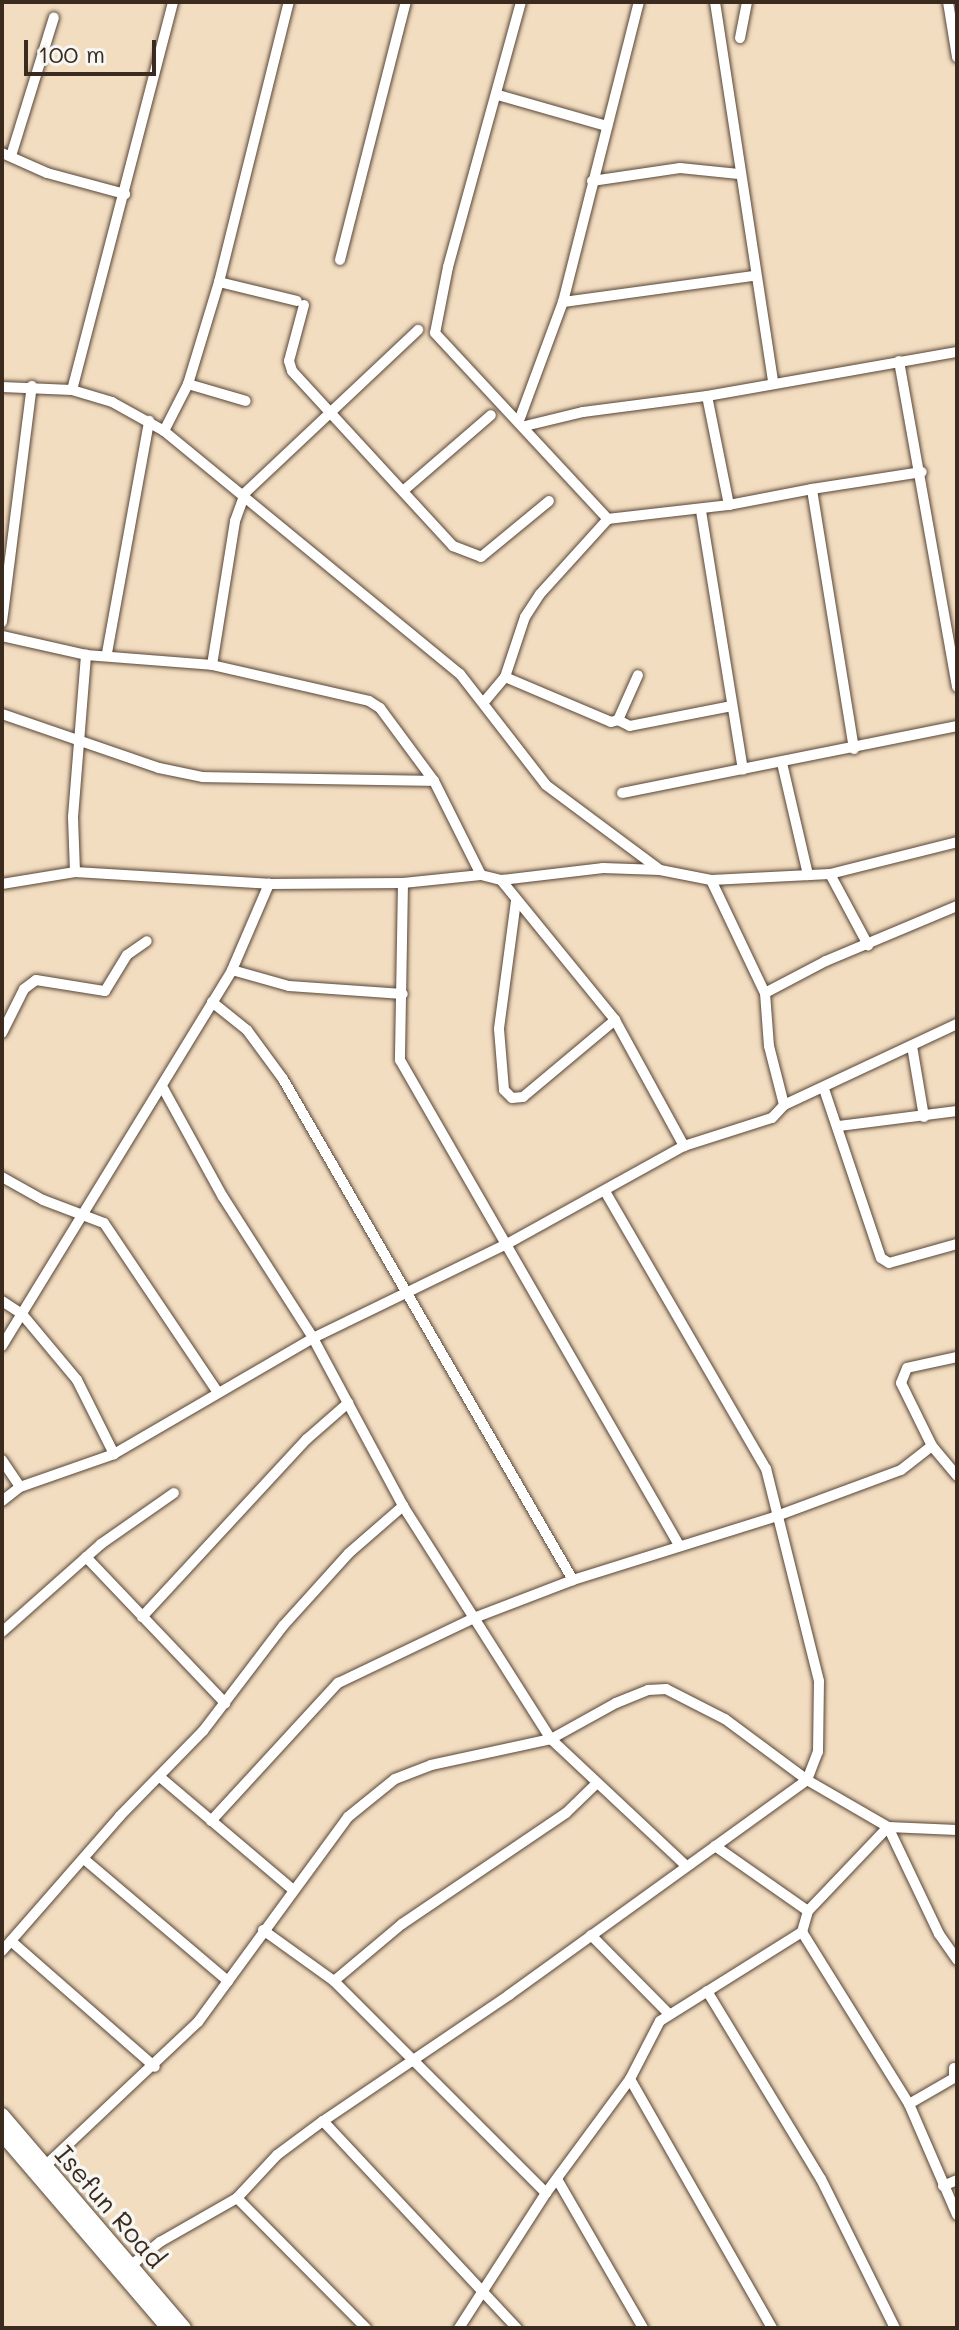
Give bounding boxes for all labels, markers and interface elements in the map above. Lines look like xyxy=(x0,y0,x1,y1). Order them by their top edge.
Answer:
scale bar xyxy=(28,24,160,74)
text: 100 m xyxy=(38,38,105,69)
street label: Isefun Road xyxy=(48,2139,172,2275)

